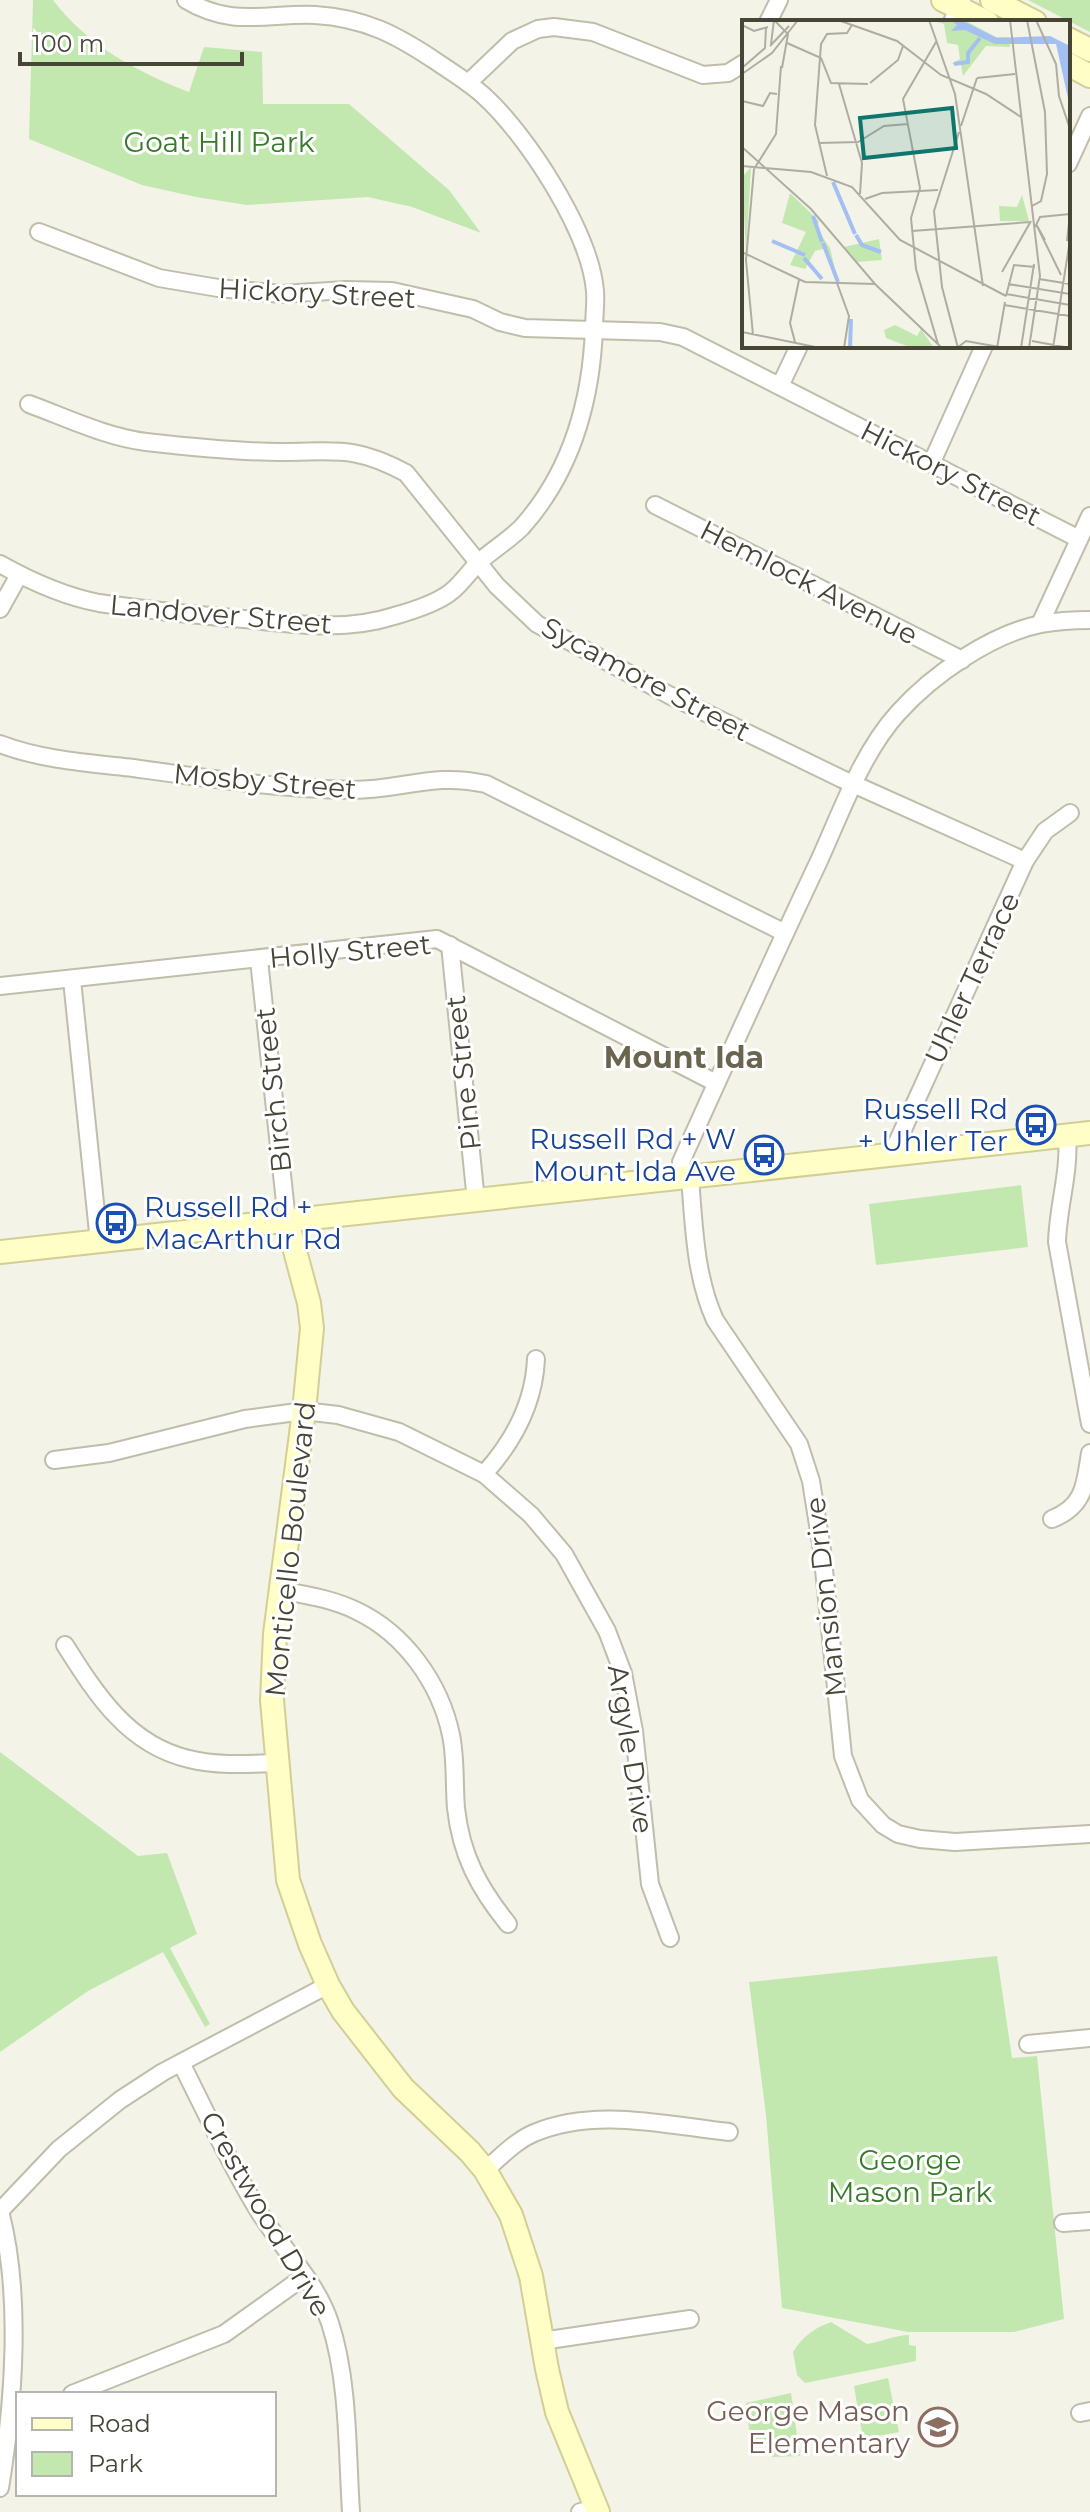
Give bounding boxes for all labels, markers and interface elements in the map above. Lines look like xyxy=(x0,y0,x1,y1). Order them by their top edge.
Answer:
scale bar xyxy=(20,16,242,66)
inset map xyxy=(742,20,1070,348)
text: 100 m xyxy=(32,29,104,58)
park label: Goat Hill Park xyxy=(124,125,315,159)
street label: Hickory Street xyxy=(217,271,417,315)
street label: Hickory Street xyxy=(855,413,1047,533)
street label: Hemlock Avenue xyxy=(694,512,924,652)
street label: Landover Street xyxy=(108,587,334,641)
street label: Sycamore Street xyxy=(536,610,756,748)
street label: Mosby Street xyxy=(172,756,358,806)
street label: Uhler Terrace xyxy=(917,887,1027,1069)
street label: Holly Street xyxy=(268,927,432,975)
street label: Pine Street xyxy=(438,994,488,1152)
street label: Birch Street xyxy=(247,1006,299,1174)
district label: Mount Ida xyxy=(604,1039,764,1076)
place label: Russell Rd + Uhler Ter xyxy=(858,1092,1008,1158)
bus stop icon: Russell Rd + Uhler Ter xyxy=(1015,1104,1057,1146)
place label: Russell Rd + W Mount Ida Ave xyxy=(529,1122,736,1188)
bus stop icon: Russell Rd + W Mount Ida Ave xyxy=(743,1134,785,1176)
place label: Russell Rd + MacArthur Rd xyxy=(144,1190,342,1256)
bus stop icon: Russell Rd + MacArthur Rd xyxy=(95,1202,137,1244)
street label: Monticello Boulevard xyxy=(258,1399,322,1699)
street label: Mansion Drive xyxy=(798,1495,852,1699)
street label: Argyle Drive xyxy=(601,1662,661,1836)
street label: Crestwood Drive xyxy=(193,2105,339,2323)
park label: George Mason Park xyxy=(828,2143,993,2209)
legend xyxy=(16,2392,276,2496)
place label: George Mason Elementary xyxy=(706,2394,911,2460)
school or university icon: George Mason Elementary xyxy=(917,2406,959,2448)
text: Road xyxy=(88,2409,151,2438)
text: Park xyxy=(88,2449,143,2478)

